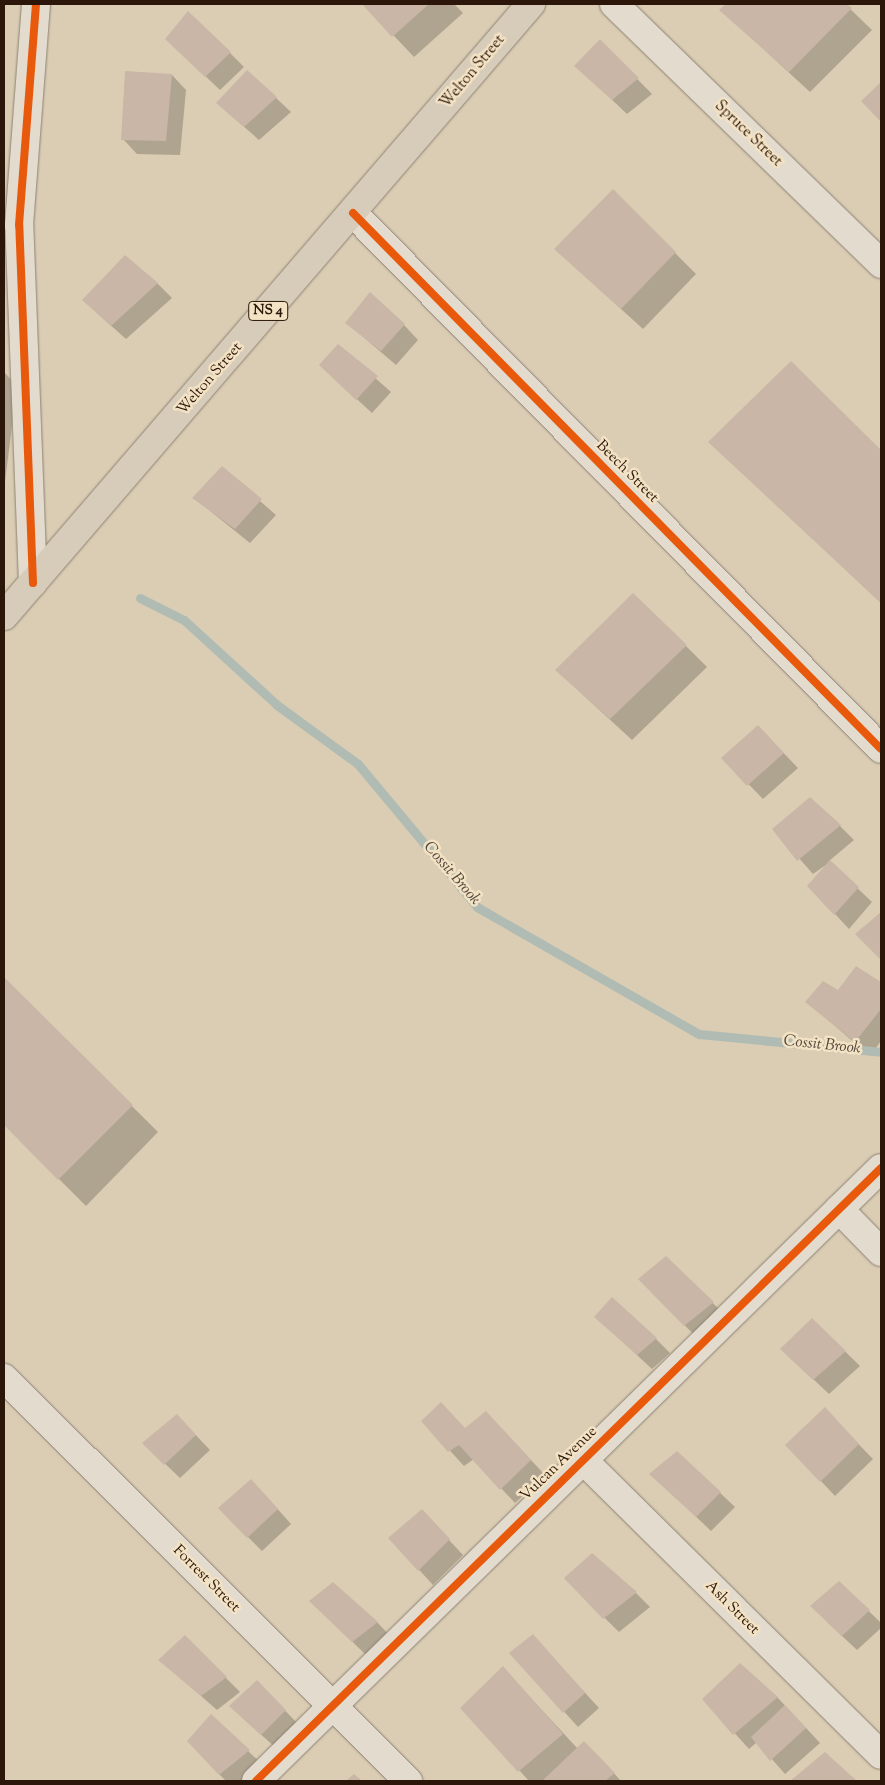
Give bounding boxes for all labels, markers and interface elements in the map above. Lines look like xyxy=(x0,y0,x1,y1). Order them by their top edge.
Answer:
street label: Welton Street xyxy=(437,32,509,112)
street label: Spruce Street xyxy=(710,97,786,171)
road number: NS 4 xyxy=(248,300,288,322)
street label: Welton Street xyxy=(174,339,246,419)
street label: Beech Street xyxy=(592,437,662,507)
water label: Cossit Brook xyxy=(418,838,484,910)
water label: Cossit Brook xyxy=(782,1032,862,1060)
street label: Vulcan Avenue xyxy=(517,1423,601,1505)
street label: Forrest Street xyxy=(169,1542,243,1616)
street label: Ash Street xyxy=(701,1577,763,1639)

